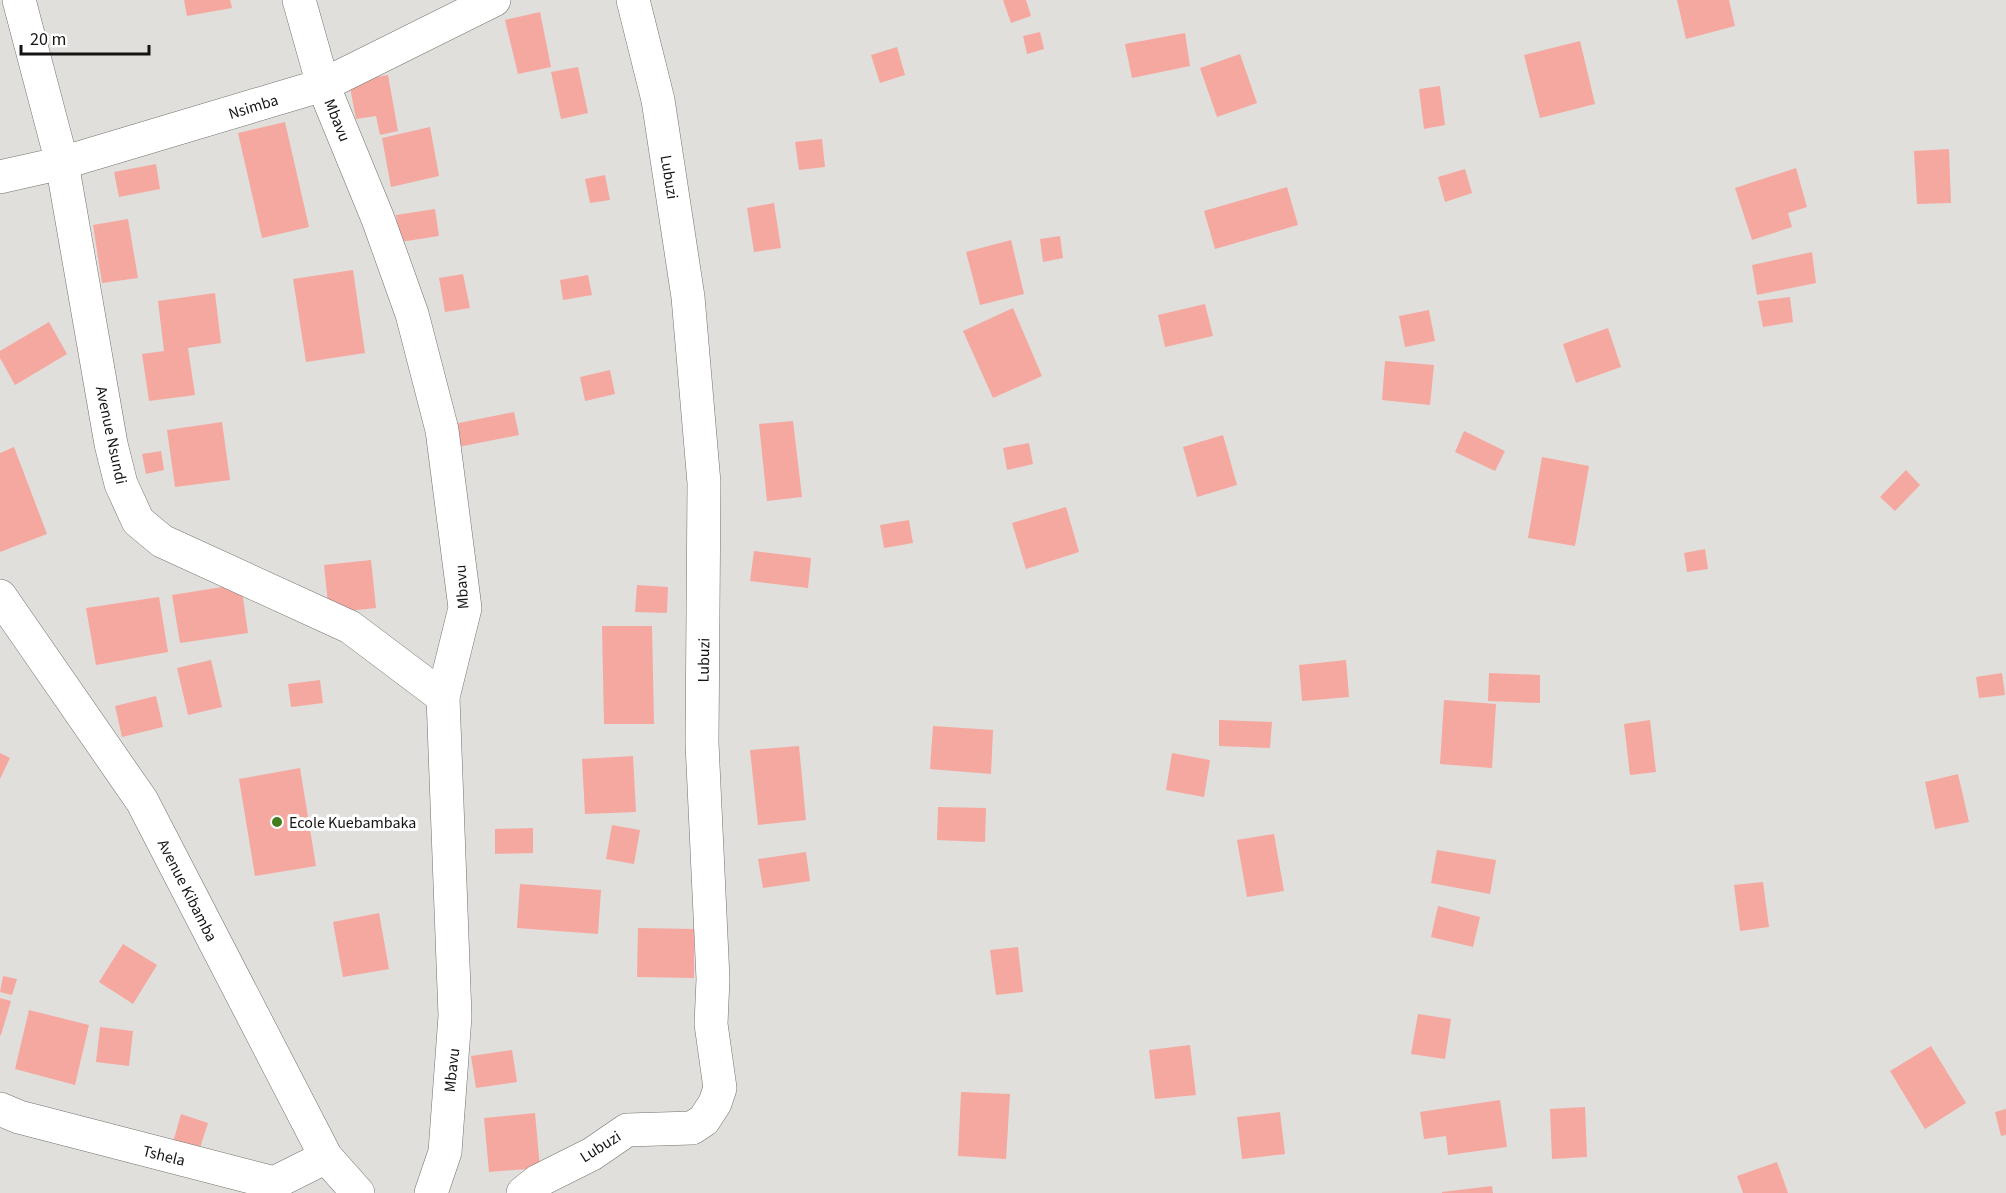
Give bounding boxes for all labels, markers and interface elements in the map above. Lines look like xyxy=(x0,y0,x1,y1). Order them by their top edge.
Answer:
scale bar xyxy=(21,18,148,56)
text: 20 m xyxy=(30,27,66,52)
street label: Nsimba xyxy=(226,89,281,125)
street label: Mbavu xyxy=(319,96,356,145)
street label: Lubuzi xyxy=(655,153,683,201)
street label: Avenue Nsundi xyxy=(90,384,132,486)
street label: Mbavu xyxy=(449,564,475,610)
street label: Lubuzi xyxy=(693,638,715,683)
place label: Ecole Kuebambaka xyxy=(289,812,416,834)
marker: Ecole Kuebambaka xyxy=(270,815,284,829)
street label: Avenue Kibamba xyxy=(152,835,222,946)
street label: Mbavu xyxy=(439,1047,465,1093)
street label: Lubuzi xyxy=(576,1126,625,1168)
street label: Tshela xyxy=(140,1140,187,1172)

